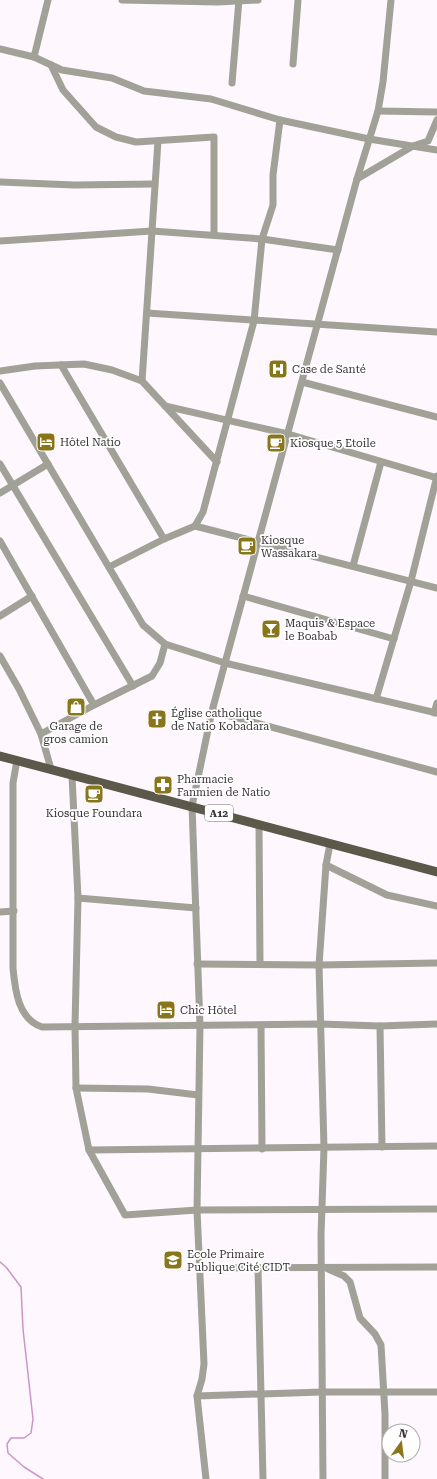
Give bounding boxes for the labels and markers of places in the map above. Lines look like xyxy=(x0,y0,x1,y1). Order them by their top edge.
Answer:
hospital icon: Case de Santé xyxy=(267,358,289,380)
place label: Case de Santé xyxy=(292,363,366,376)
hotel icon: Hôtel Natio xyxy=(35,431,57,453)
cafe icon: Kiosque 5 Etoile xyxy=(265,432,287,454)
place label: Hôtel Natio xyxy=(60,436,121,449)
place label: Kiosque 5 Etoile xyxy=(290,437,376,450)
place label: Kiosque Wassakara xyxy=(261,534,317,560)
cafe icon: Kiosque Wassakara xyxy=(236,535,258,557)
place label: Maquis & Espace le Boabab xyxy=(285,617,375,643)
bar icon: Maquis & Espace le Boabab xyxy=(260,618,282,640)
shop icon: Garage de gros camion xyxy=(65,696,87,718)
place label: Église catholique de Natio Kobadara xyxy=(171,706,269,733)
church icon: Église catholique de Natio Kobadara xyxy=(146,708,168,730)
place label: Garage de gros camion xyxy=(44,720,108,746)
place label: Pharmacie Fanmien de Natio xyxy=(177,773,271,799)
pharmacy icon: Pharmacie Fanmien de Natio xyxy=(152,774,174,796)
cafe icon: Kiosque Foundara xyxy=(83,783,105,805)
place label: Kiosque Foundara xyxy=(46,807,142,820)
hotel icon: Chic Hôtel xyxy=(155,999,177,1021)
place label: Chic Hôtel xyxy=(180,1004,237,1017)
place label: Ecole Primaire Publique Cité CIDT xyxy=(187,1248,290,1274)
school or university icon: Ecole Primaire Publique Cité CIDT xyxy=(162,1249,184,1271)

